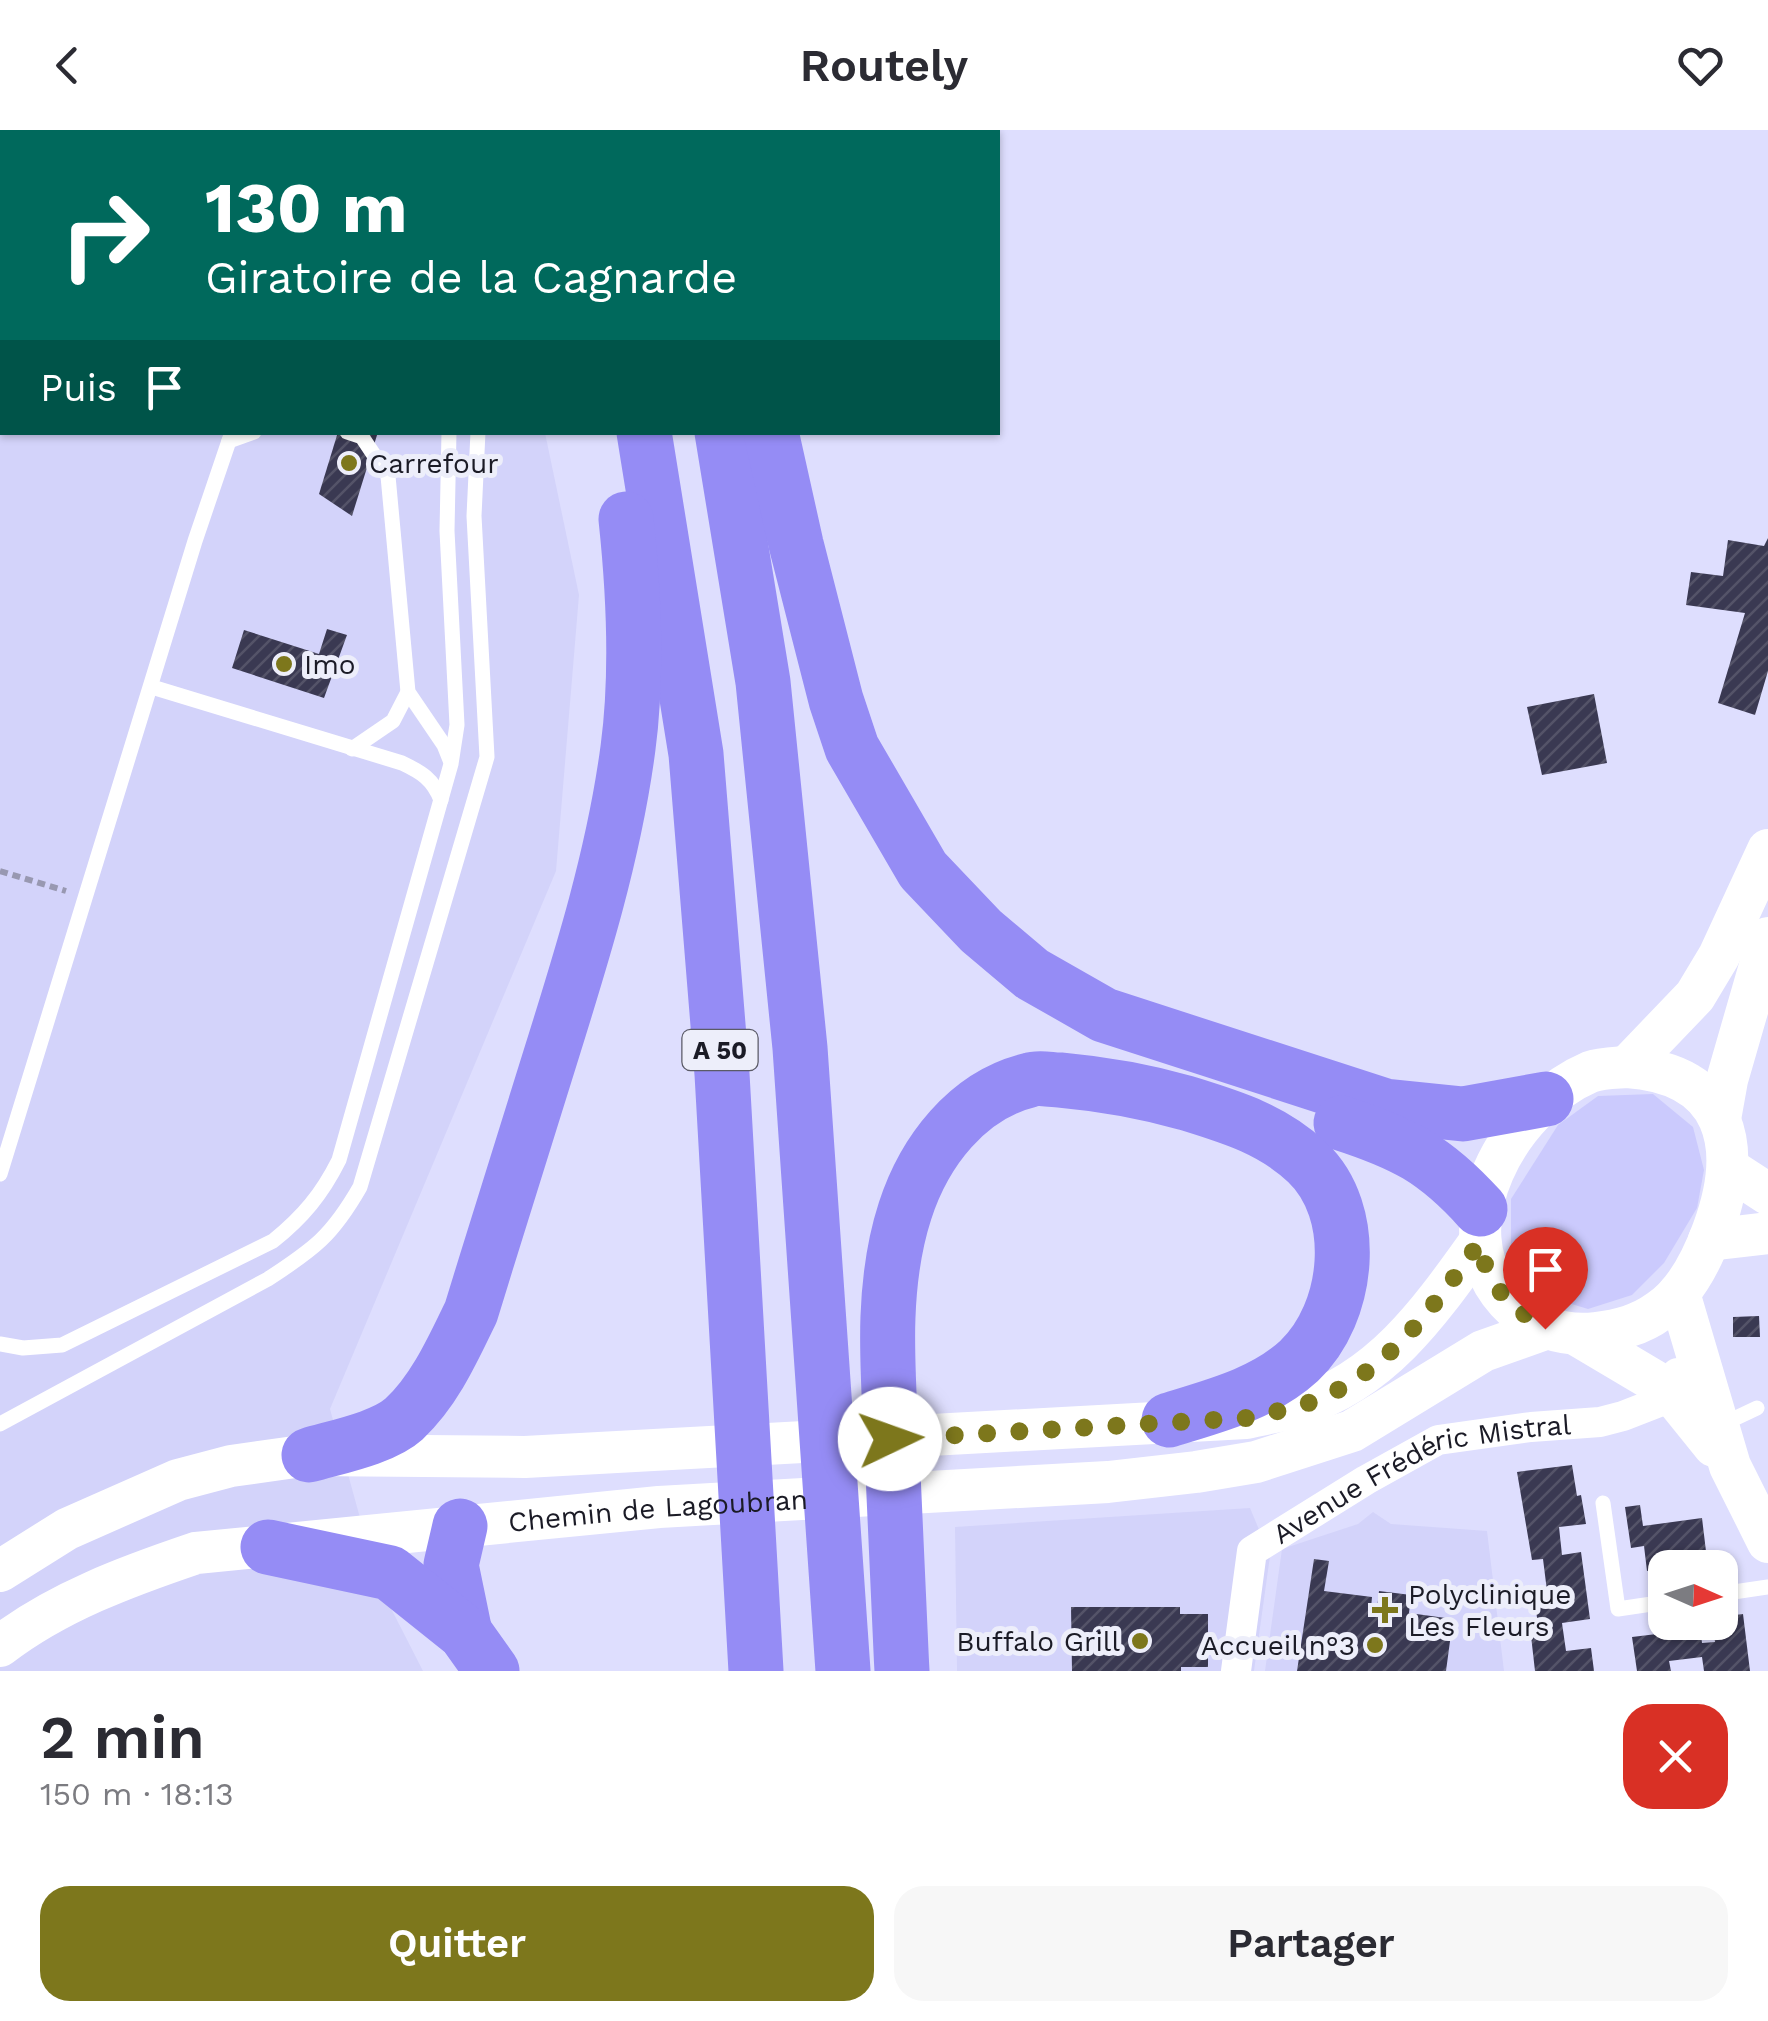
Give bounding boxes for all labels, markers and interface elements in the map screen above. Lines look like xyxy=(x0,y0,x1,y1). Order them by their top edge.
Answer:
icon: back xyxy=(40,38,95,93)
icon: heart xyxy=(1673,38,1728,93)
text: Routely xyxy=(800,39,968,92)
text: 130 m xyxy=(205,167,408,249)
icon: right xyxy=(40,170,170,300)
text: Giratoire de la Cagnarde xyxy=(205,251,737,304)
icon: arrive xyxy=(137,360,192,415)
text: Puis xyxy=(40,366,117,410)
place label: Carrefour xyxy=(369,447,499,480)
marker: Carrefour xyxy=(338,452,360,474)
place label: Imo xyxy=(304,648,356,681)
marker: Imo xyxy=(273,653,295,675)
road number: A 50 xyxy=(682,1030,758,1070)
pin xyxy=(1503,1227,1588,1330)
icon: arrive xyxy=(1518,1242,1573,1297)
position arrow xyxy=(838,1387,942,1491)
street label: Avenue Frédéric Mistral xyxy=(1267,1408,1572,1550)
street label: Chemin de Lagoubran xyxy=(507,1482,809,1538)
north arrow xyxy=(1648,1550,1738,1640)
map controls xyxy=(1648,1550,1738,1640)
place label: Polyclinique Les Fleurs xyxy=(1408,1578,1571,1643)
marker: Polyclinique Les Fleurs xyxy=(1372,1597,1398,1623)
place label: Buffalo Grill xyxy=(956,1625,1120,1658)
place label: Accueil n°3 xyxy=(1201,1629,1355,1662)
marker: Buffalo Grill xyxy=(1129,1630,1151,1652)
marker: Accueil n°3 xyxy=(1364,1634,1386,1656)
text: 2 min xyxy=(40,1702,205,1773)
button: close xyxy=(1623,1704,1728,1809)
text: 150 m · 18:13 xyxy=(40,1775,234,1813)
button: Quitter xyxy=(40,1886,874,2001)
button: Partager xyxy=(894,1886,1728,2001)

